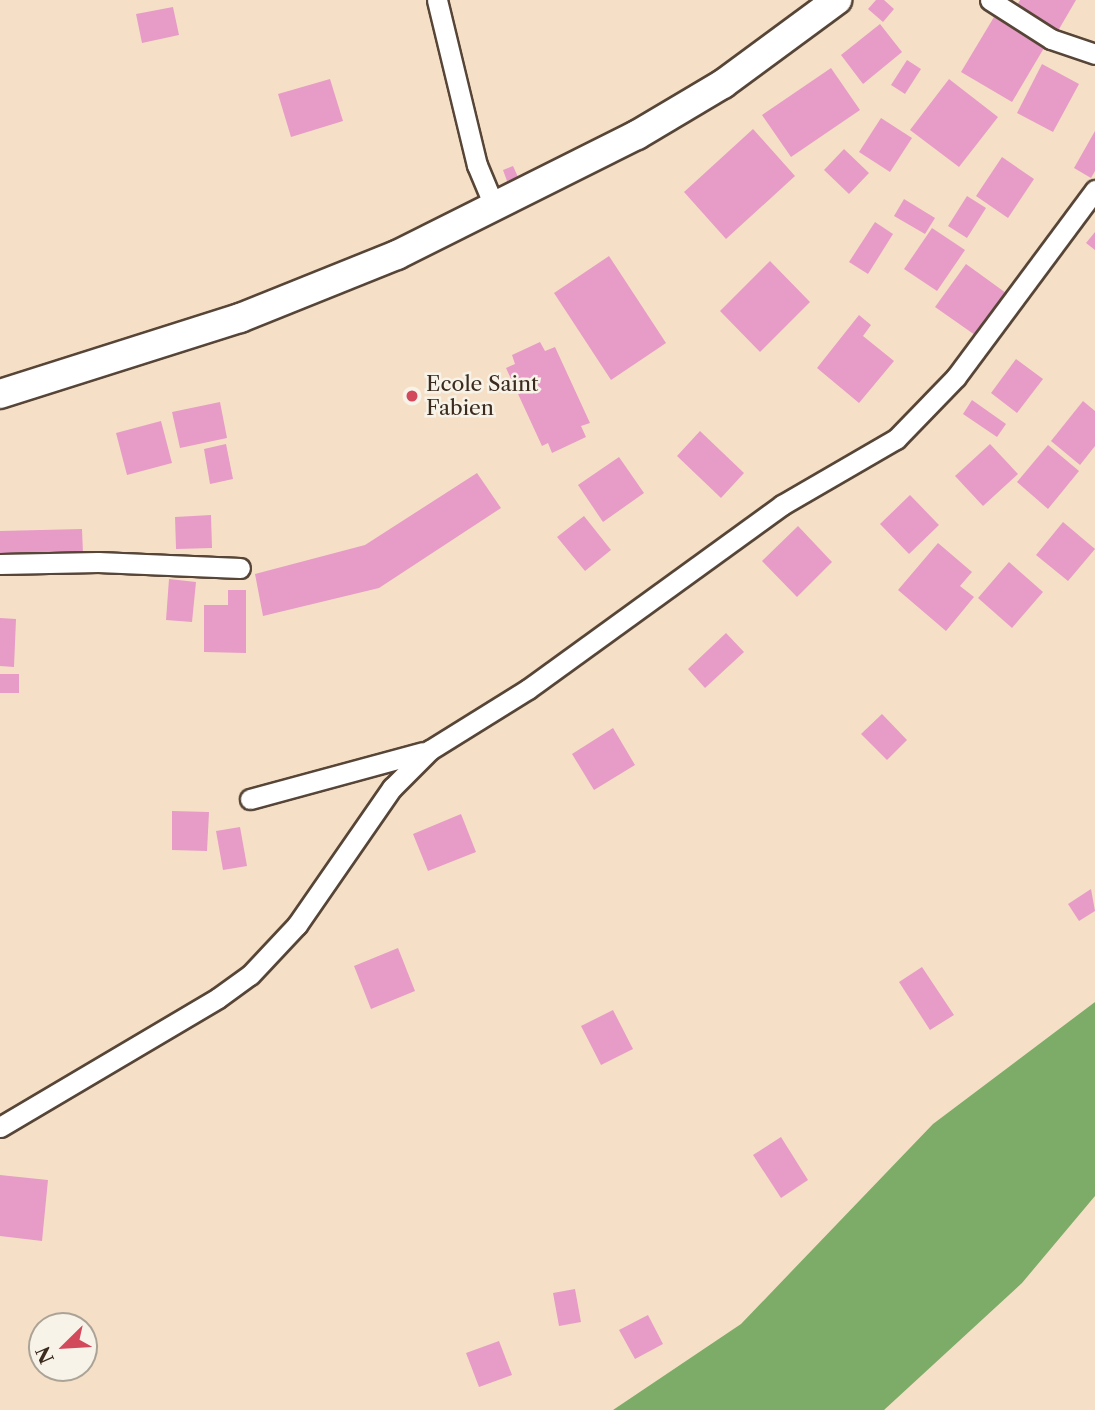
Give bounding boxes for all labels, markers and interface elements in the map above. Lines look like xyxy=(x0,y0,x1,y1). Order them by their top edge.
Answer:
place label: Ecole Saint Fabien xyxy=(426,371,538,421)
marker: Ecole Saint Fabien xyxy=(404,388,420,404)
north arrow xyxy=(28,1312,98,1382)
text: N xyxy=(31,1343,59,1367)

